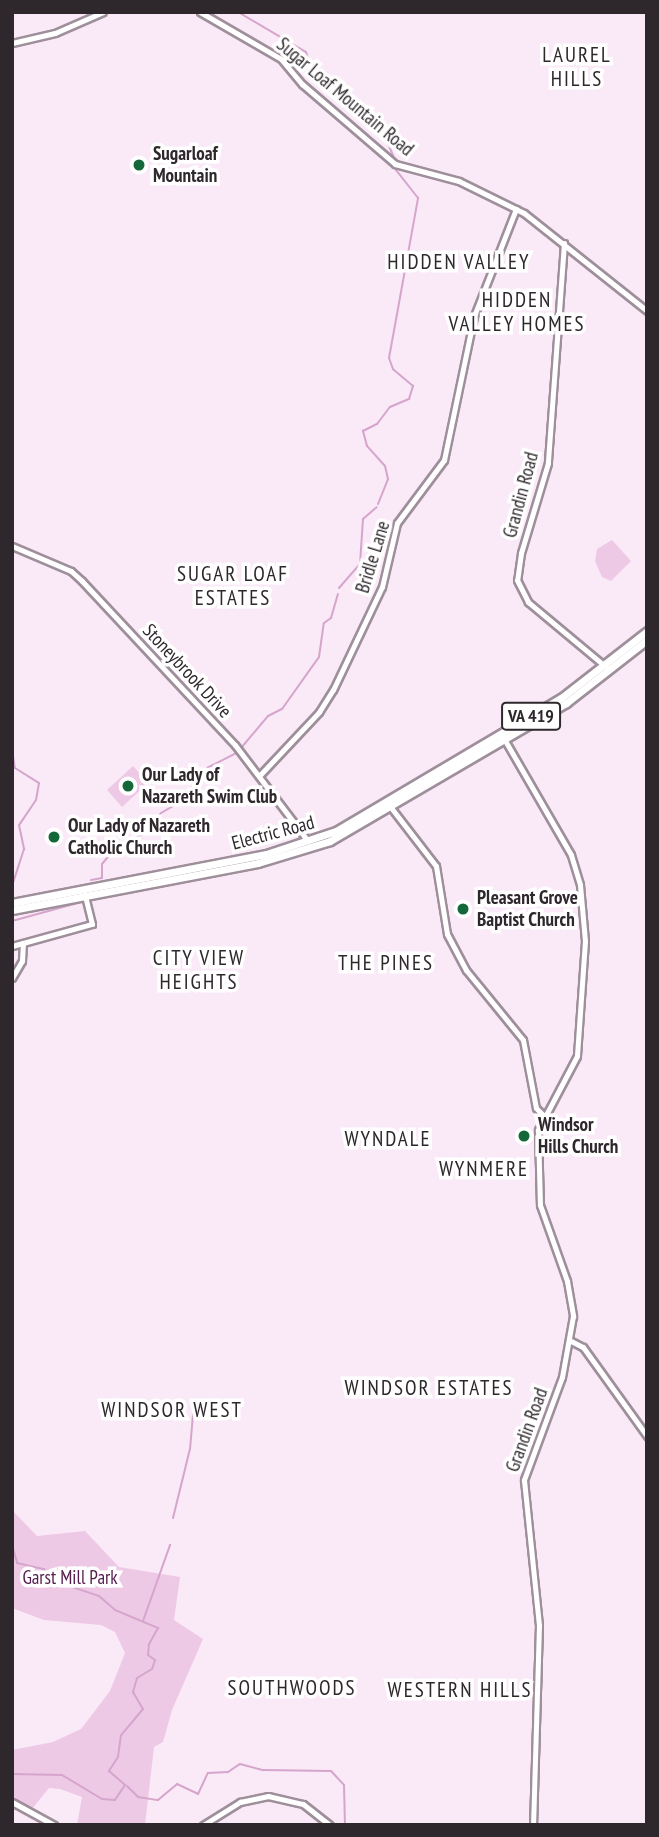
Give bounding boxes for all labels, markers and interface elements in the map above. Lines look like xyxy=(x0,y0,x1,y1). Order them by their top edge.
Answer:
street label: Sugar Loaf Mountain Road xyxy=(272,33,418,161)
district label: LAUREL HILLS xyxy=(543,42,611,92)
place label: Sugarloaf Mountain xyxy=(153,143,218,187)
marker: Sugarloaf Mountain xyxy=(131,157,147,173)
district label: HIDDEN VALLEY xyxy=(389,249,529,275)
district label: HIDDEN VALLEY HOMES xyxy=(450,287,584,337)
street label: Grandin Road xyxy=(499,450,543,540)
street label: Bridle Lane xyxy=(351,518,395,596)
district label: SUGAR LOAF ESTATES xyxy=(178,561,288,611)
street label: Stoneybrook Drive xyxy=(138,619,236,723)
road number: VA 419 xyxy=(500,702,562,730)
place label: Our Lady of Nazareth Swim Club xyxy=(142,764,277,808)
marker: Our Lady of Nazareth Swim Club xyxy=(120,778,136,794)
street label: Electric Road xyxy=(229,811,317,855)
place label: Our Lady of Nazareth Catholic Church xyxy=(68,815,210,859)
marker: Our Lady of Nazareth Catholic Church xyxy=(46,829,62,845)
place label: Pleasant Grove Baptist Church xyxy=(477,887,578,931)
marker: Pleasant Grove Baptist Church xyxy=(455,901,471,917)
district label: CITY VIEW HEIGHTS xyxy=(154,945,244,995)
district label: THE PINES xyxy=(339,950,433,976)
place label: Windsor Hills Church xyxy=(538,1114,619,1158)
district label: WYNDALE xyxy=(345,1126,431,1152)
marker: Windsor Hills Church xyxy=(516,1128,532,1144)
district label: WYNMERE xyxy=(440,1156,528,1182)
district label: WINDSOR ESTATES xyxy=(346,1375,512,1401)
street label: Grandin Road xyxy=(501,1385,553,1475)
district label: WINDSOR WEST xyxy=(103,1397,241,1423)
park label: Garst Mill Park xyxy=(22,1567,118,1589)
district label: SOUTHWOODS xyxy=(229,1675,355,1701)
district label: WESTERN HILLS xyxy=(389,1677,531,1703)

